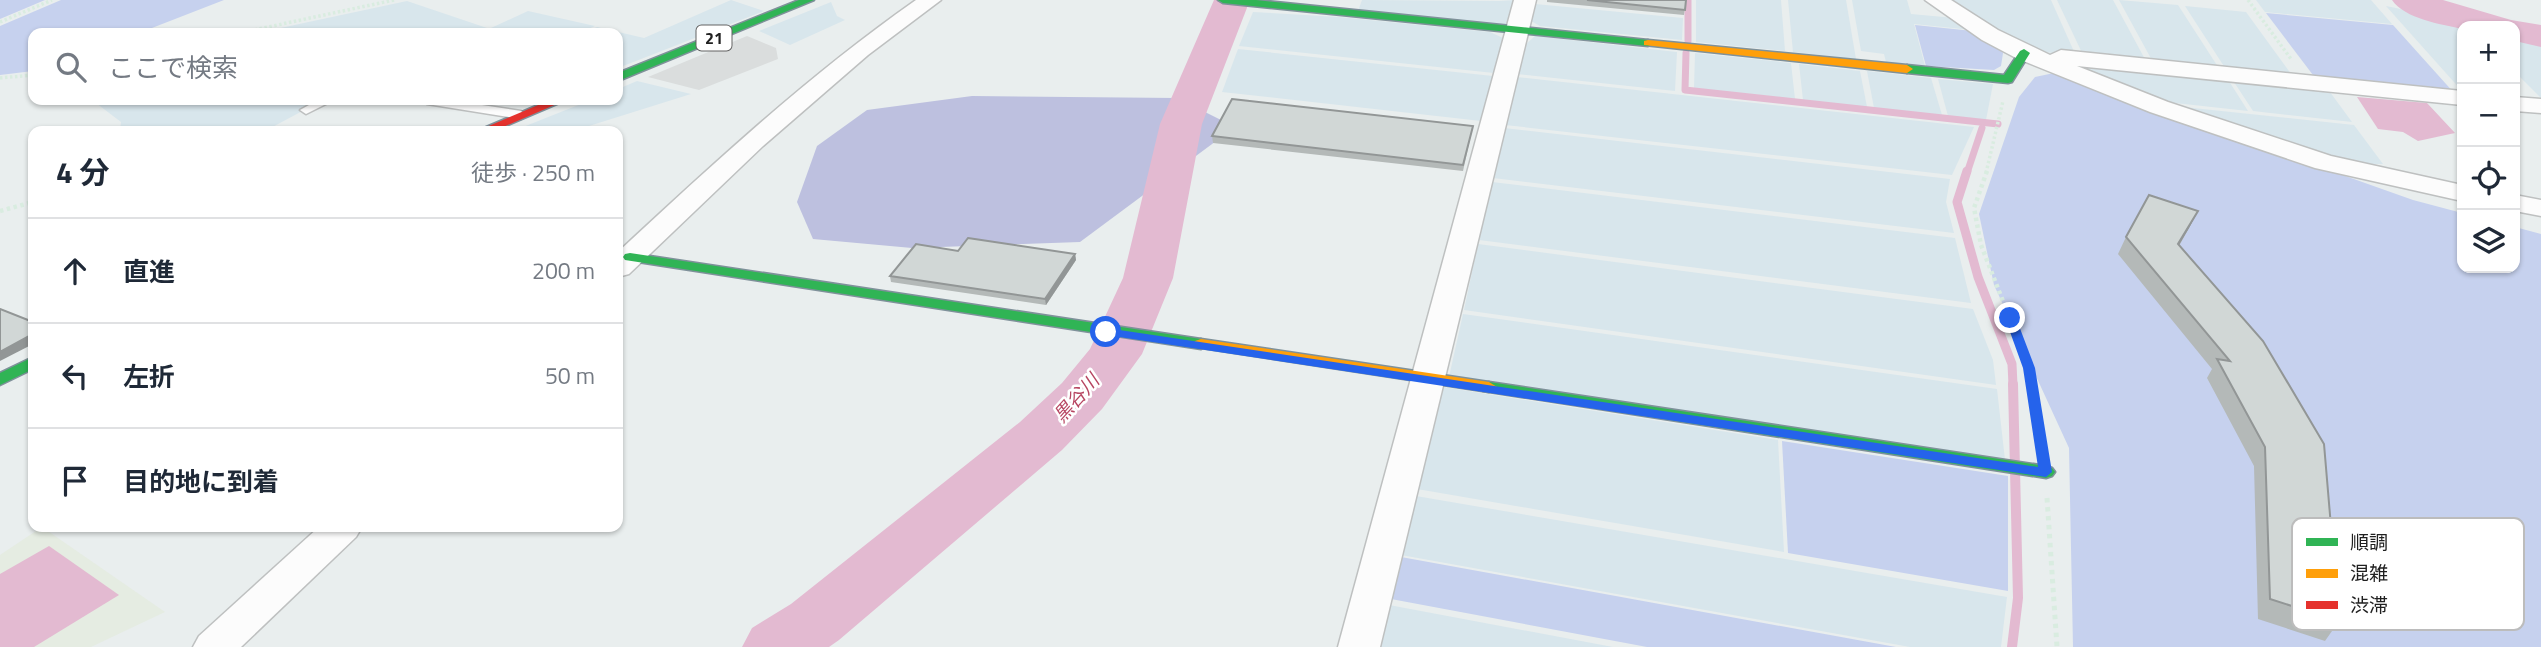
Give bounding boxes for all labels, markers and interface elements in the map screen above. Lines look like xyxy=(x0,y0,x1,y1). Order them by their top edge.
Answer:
map controls xyxy=(2457,21,2520,273)
button: + xyxy=(2457,21,2520,84)
road number: 21 xyxy=(696,26,732,50)
search box xyxy=(28,28,623,105)
icon: search xyxy=(52,48,90,86)
text: ここで検索 xyxy=(108,48,238,87)
button: − xyxy=(2457,84,2520,147)
button: locate xyxy=(2457,147,2520,210)
text: 4 分 xyxy=(56,149,109,195)
text: 徒歩 · 250 m xyxy=(471,155,595,190)
button: layers xyxy=(2457,210,2520,273)
icon: ahead xyxy=(56,252,94,290)
text: 直進 xyxy=(123,252,175,291)
text: 200 m xyxy=(532,253,595,288)
route end xyxy=(1994,302,2025,333)
route start xyxy=(1090,316,1121,347)
icon: left xyxy=(56,357,94,395)
text: 左折 xyxy=(123,357,175,396)
text: 50 m xyxy=(545,358,595,393)
water label: 黒谷川 xyxy=(1046,365,1107,429)
icon: arrive xyxy=(56,462,94,500)
text: 目的地に到着 xyxy=(123,462,279,501)
legend xyxy=(2292,518,2524,630)
text: 順調 xyxy=(2350,527,2388,556)
text: 混雑 xyxy=(2350,558,2388,587)
text: 渋滞 xyxy=(2350,590,2388,619)

